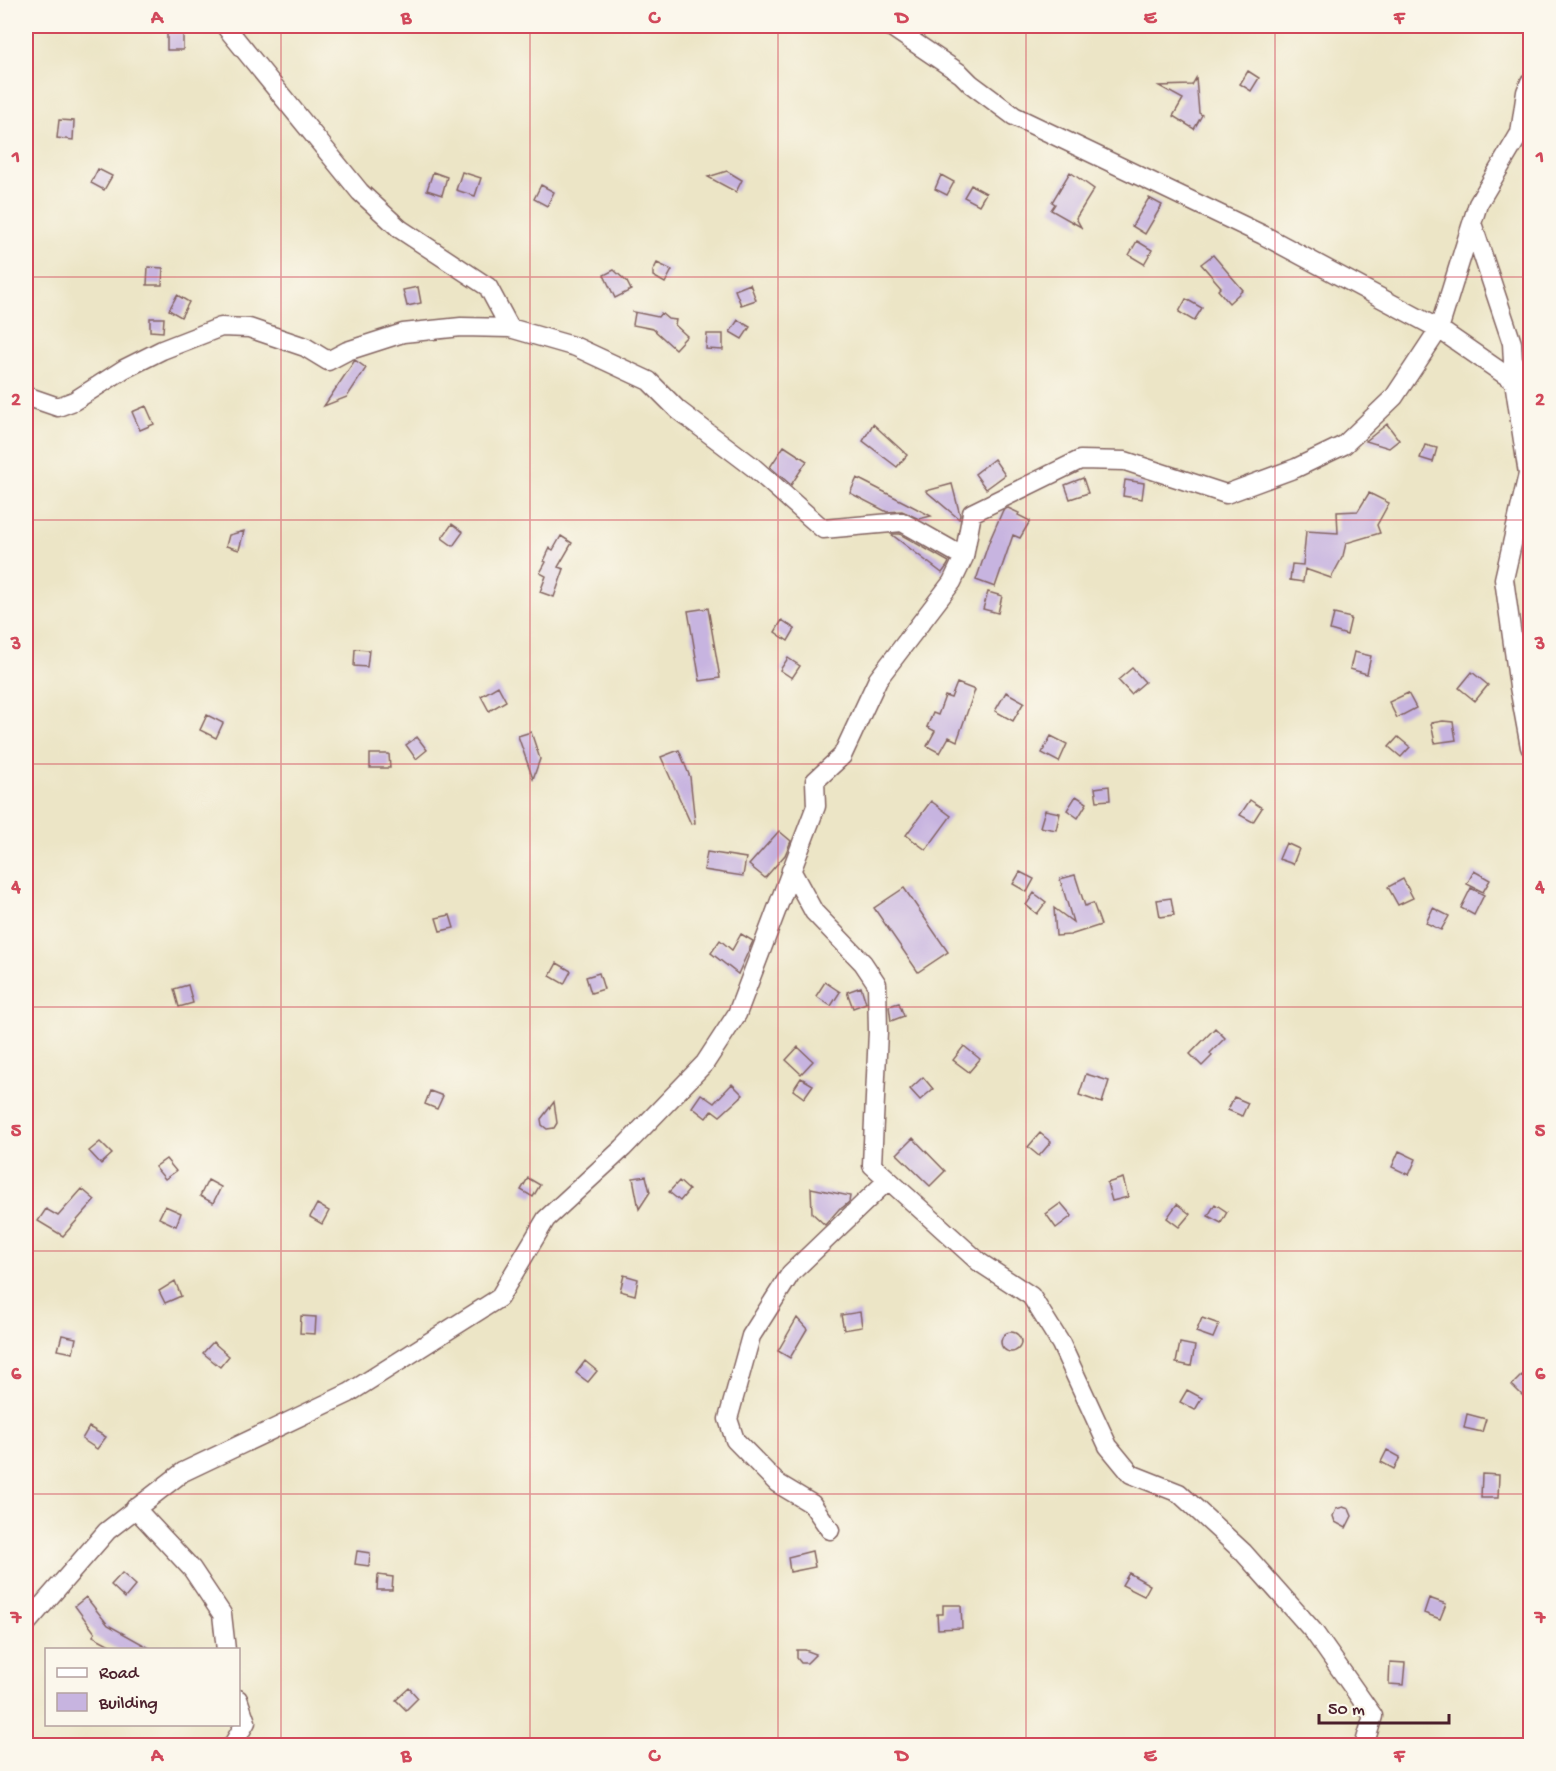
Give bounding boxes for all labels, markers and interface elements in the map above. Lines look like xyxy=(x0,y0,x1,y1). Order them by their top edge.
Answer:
text: A xyxy=(150,8,165,31)
text: B xyxy=(400,8,412,31)
text: C xyxy=(648,8,662,31)
text: D xyxy=(893,8,909,31)
text: E xyxy=(1144,8,1158,31)
text: F xyxy=(1393,8,1406,31)
text: 1 xyxy=(11,147,20,170)
text: 1 xyxy=(1535,147,1544,170)
text: 2 xyxy=(11,390,21,413)
text: 2 xyxy=(1535,390,1545,413)
text: 3 xyxy=(10,634,21,657)
text: 3 xyxy=(1534,634,1545,657)
text: 4 xyxy=(10,877,21,900)
text: 4 xyxy=(1534,877,1545,900)
text: 5 xyxy=(11,1121,22,1144)
text: 5 xyxy=(1535,1121,1546,1144)
text: 6 xyxy=(11,1364,22,1387)
text: 6 xyxy=(1535,1364,1546,1387)
text: 7 xyxy=(10,1608,23,1631)
text: 7 xyxy=(1534,1608,1547,1631)
legend xyxy=(45,1648,240,1726)
text: Road xyxy=(99,1664,140,1685)
scale bar xyxy=(1319,1687,1450,1725)
text: Building xyxy=(98,1694,158,1715)
text: 50 m xyxy=(1328,1700,1365,1721)
text: A xyxy=(150,1746,165,1769)
text: B xyxy=(400,1746,412,1769)
text: C xyxy=(648,1746,662,1769)
text: D xyxy=(893,1746,909,1769)
text: E xyxy=(1144,1746,1158,1769)
text: F xyxy=(1393,1746,1406,1769)

